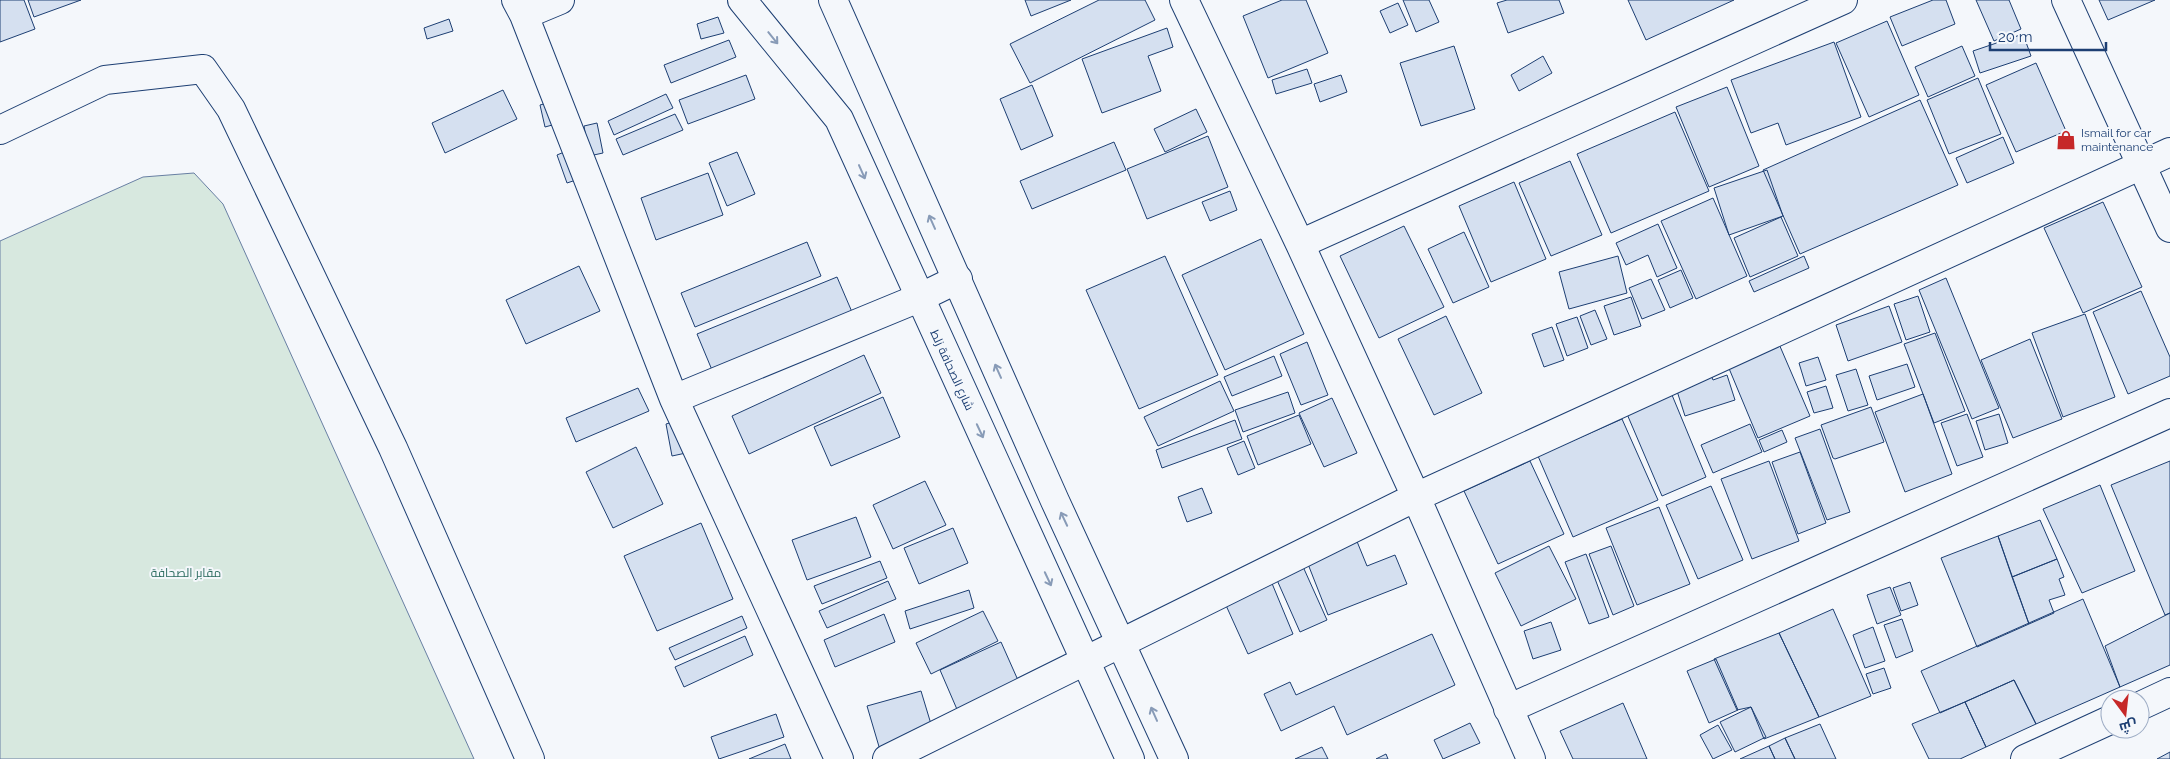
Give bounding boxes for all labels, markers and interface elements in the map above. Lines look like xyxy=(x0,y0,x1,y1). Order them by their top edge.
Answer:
scale bar xyxy=(1990,20,2106,52)
text: 20 m xyxy=(1998,28,2033,46)
one-way arrow xyxy=(767,31,778,44)
place label: Ismail for car maintenance xyxy=(2081,126,2153,154)
shop icon: Ismail for car maintenance xyxy=(2055,129,2077,151)
one-way arrow xyxy=(858,164,868,179)
one-way arrow xyxy=(927,215,936,230)
street label: شارع الصحافة زلط xyxy=(926,328,977,413)
one-way arrow xyxy=(993,364,1003,379)
one-way arrow xyxy=(976,423,985,438)
one-way arrow xyxy=(1059,512,1068,527)
park label: مقابر الصحافة xyxy=(151,566,221,580)
one-way arrow xyxy=(1043,571,1053,586)
north arrow xyxy=(2100,689,2150,739)
one-way arrow xyxy=(1149,707,1158,722)
text: ش xyxy=(2117,716,2139,737)

